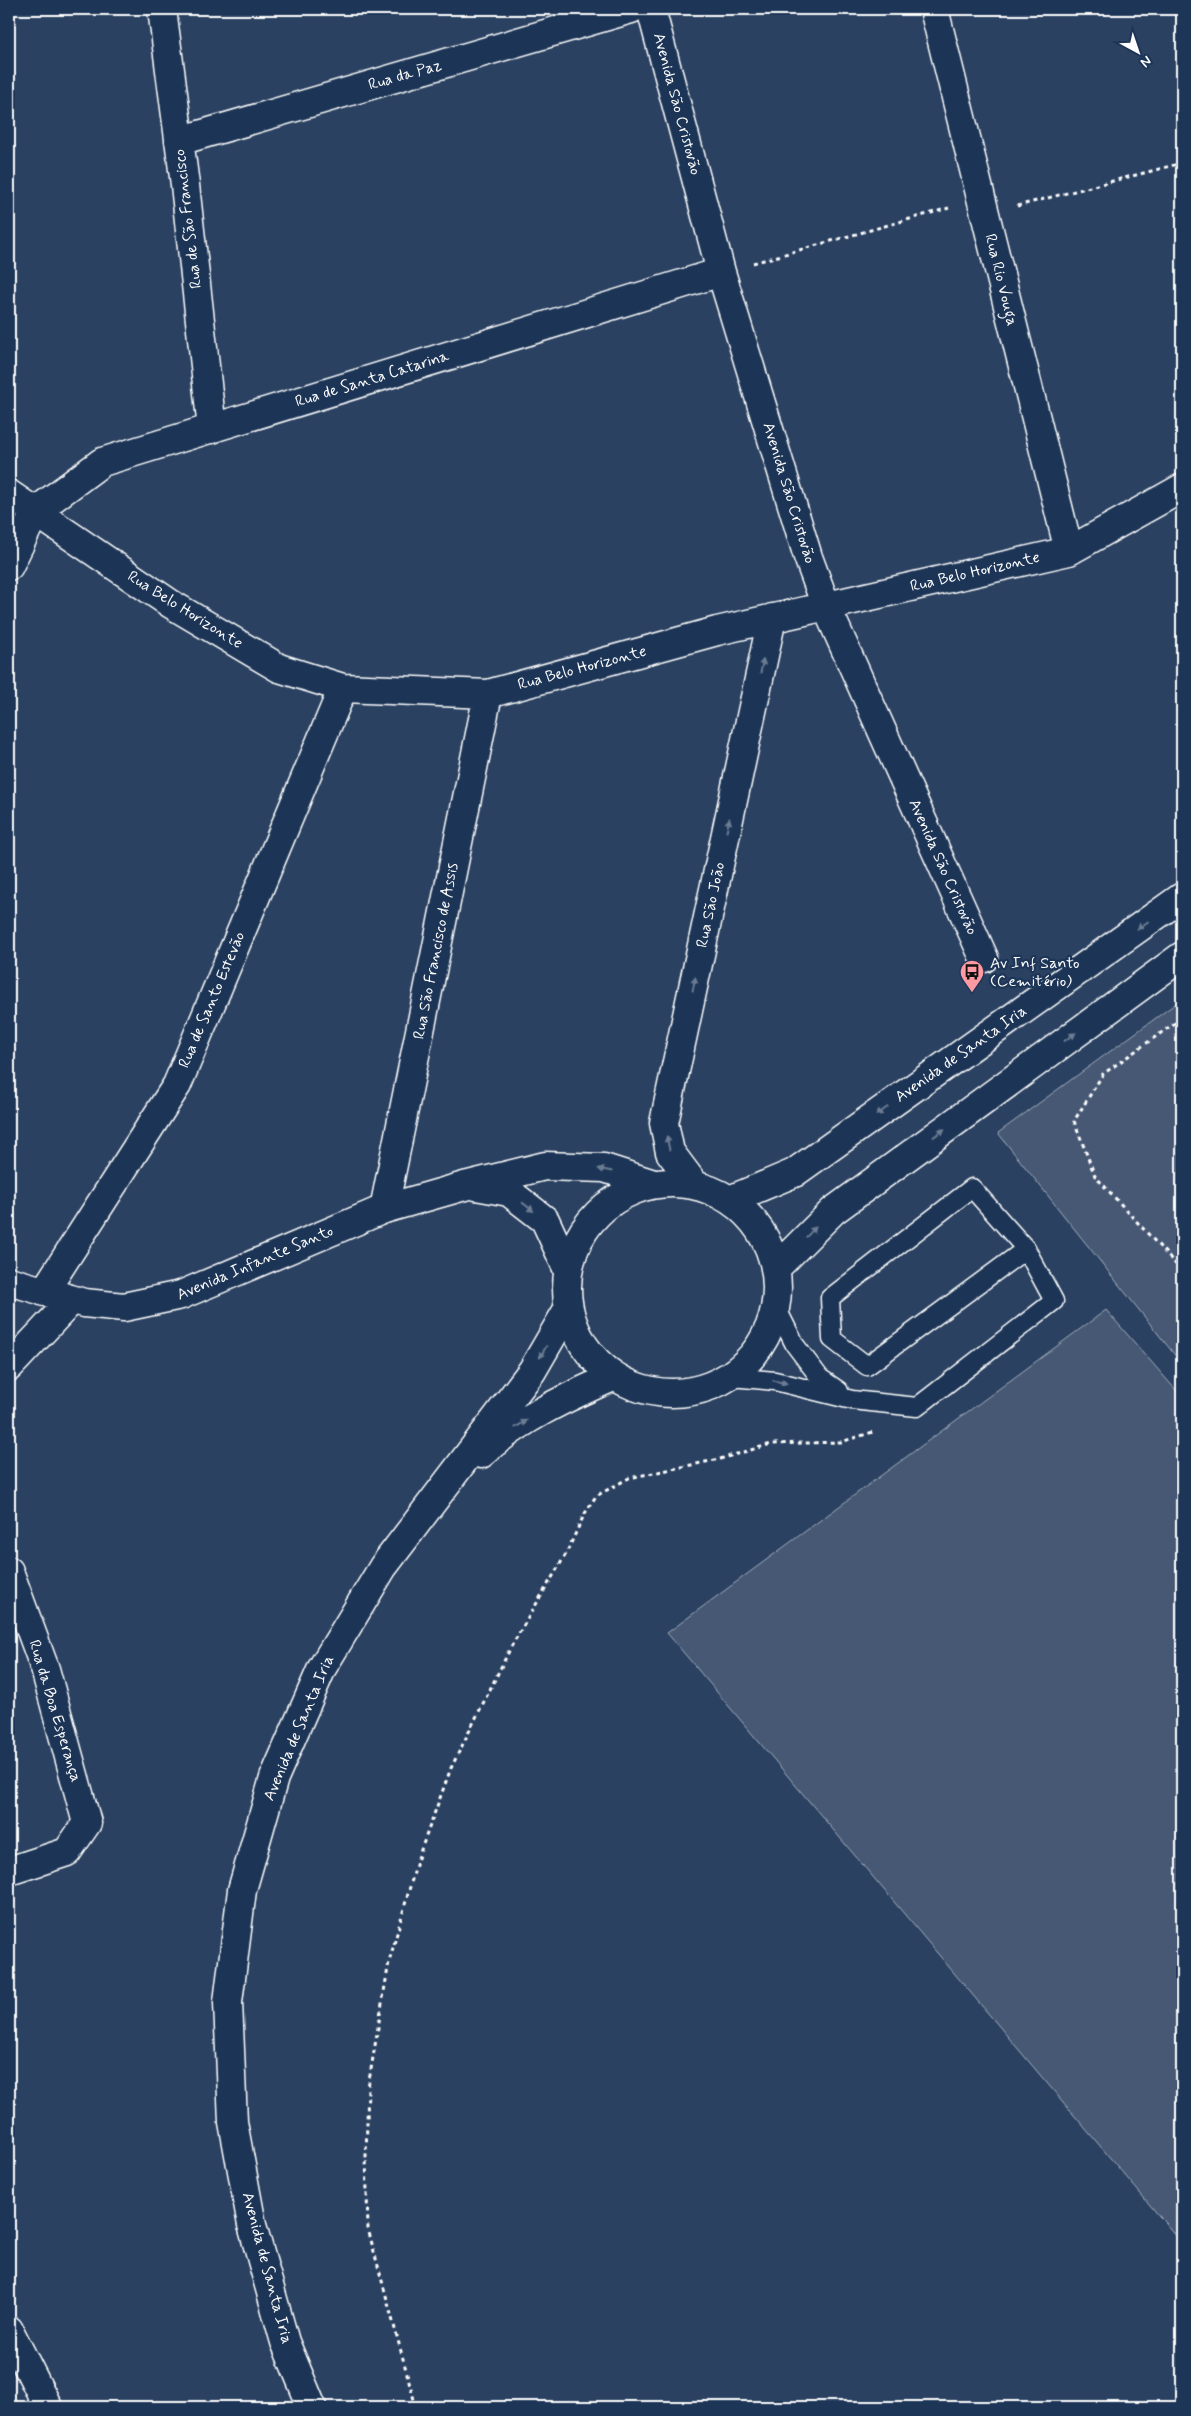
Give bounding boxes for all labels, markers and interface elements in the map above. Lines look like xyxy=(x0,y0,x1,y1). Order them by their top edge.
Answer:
north arrow xyxy=(1114,28,1164,78)
street label: Avenida São Cristovão xyxy=(648,30,706,178)
text: N xyxy=(1136,51,1155,71)
street label: Rua da Paz xyxy=(366,55,444,95)
street label: Rua de São Francisco xyxy=(169,148,207,290)
street label: Rua Rio Vouga xyxy=(978,232,1023,329)
street label: Rua de Santa Catarina xyxy=(293,346,452,412)
street label: Avenida São Cristovão xyxy=(758,420,821,566)
street label: Rua Belo Horizonte xyxy=(908,547,1042,597)
street label: Rua Belo Horizonte xyxy=(123,566,247,654)
street label: Rua Belo Horizonte xyxy=(515,641,649,695)
one-way arrow xyxy=(758,659,766,674)
street label: Avenida São Cristovão xyxy=(904,796,982,938)
one-way arrow xyxy=(724,818,732,833)
street label: Rua São João xyxy=(692,860,730,950)
street label: Rua São Francisco de Assis xyxy=(409,861,463,1041)
one-way arrow xyxy=(1136,920,1149,930)
street label: Rua de Santo Estevão xyxy=(174,928,250,1071)
place label: Av Inf Santo (Cemitério) xyxy=(990,953,1080,992)
bus stop icon: Av Inf Santo (Cemitério) xyxy=(959,959,985,993)
one-way arrow xyxy=(690,977,698,992)
street label: Avenida de Santa Iria xyxy=(891,1001,1031,1107)
one-way arrow xyxy=(1064,1032,1077,1042)
one-way arrow xyxy=(875,1106,888,1116)
one-way arrow xyxy=(932,1127,945,1138)
one-way arrow xyxy=(664,1136,672,1151)
one-way arrow xyxy=(596,1165,612,1173)
one-way arrow xyxy=(521,1201,534,1212)
street label: Avenida Infante Santo xyxy=(174,1221,336,1305)
one-way arrow xyxy=(805,1227,817,1239)
one-way arrow xyxy=(539,1345,548,1358)
one-way arrow xyxy=(772,1379,788,1387)
one-way arrow xyxy=(514,1420,527,1429)
street label: Rua da Boa Esperança xyxy=(23,1637,87,1785)
street label: Avenida de Santa Iria xyxy=(259,1652,339,1804)
street label: Avenida de Santa Iria xyxy=(237,2190,297,2346)

